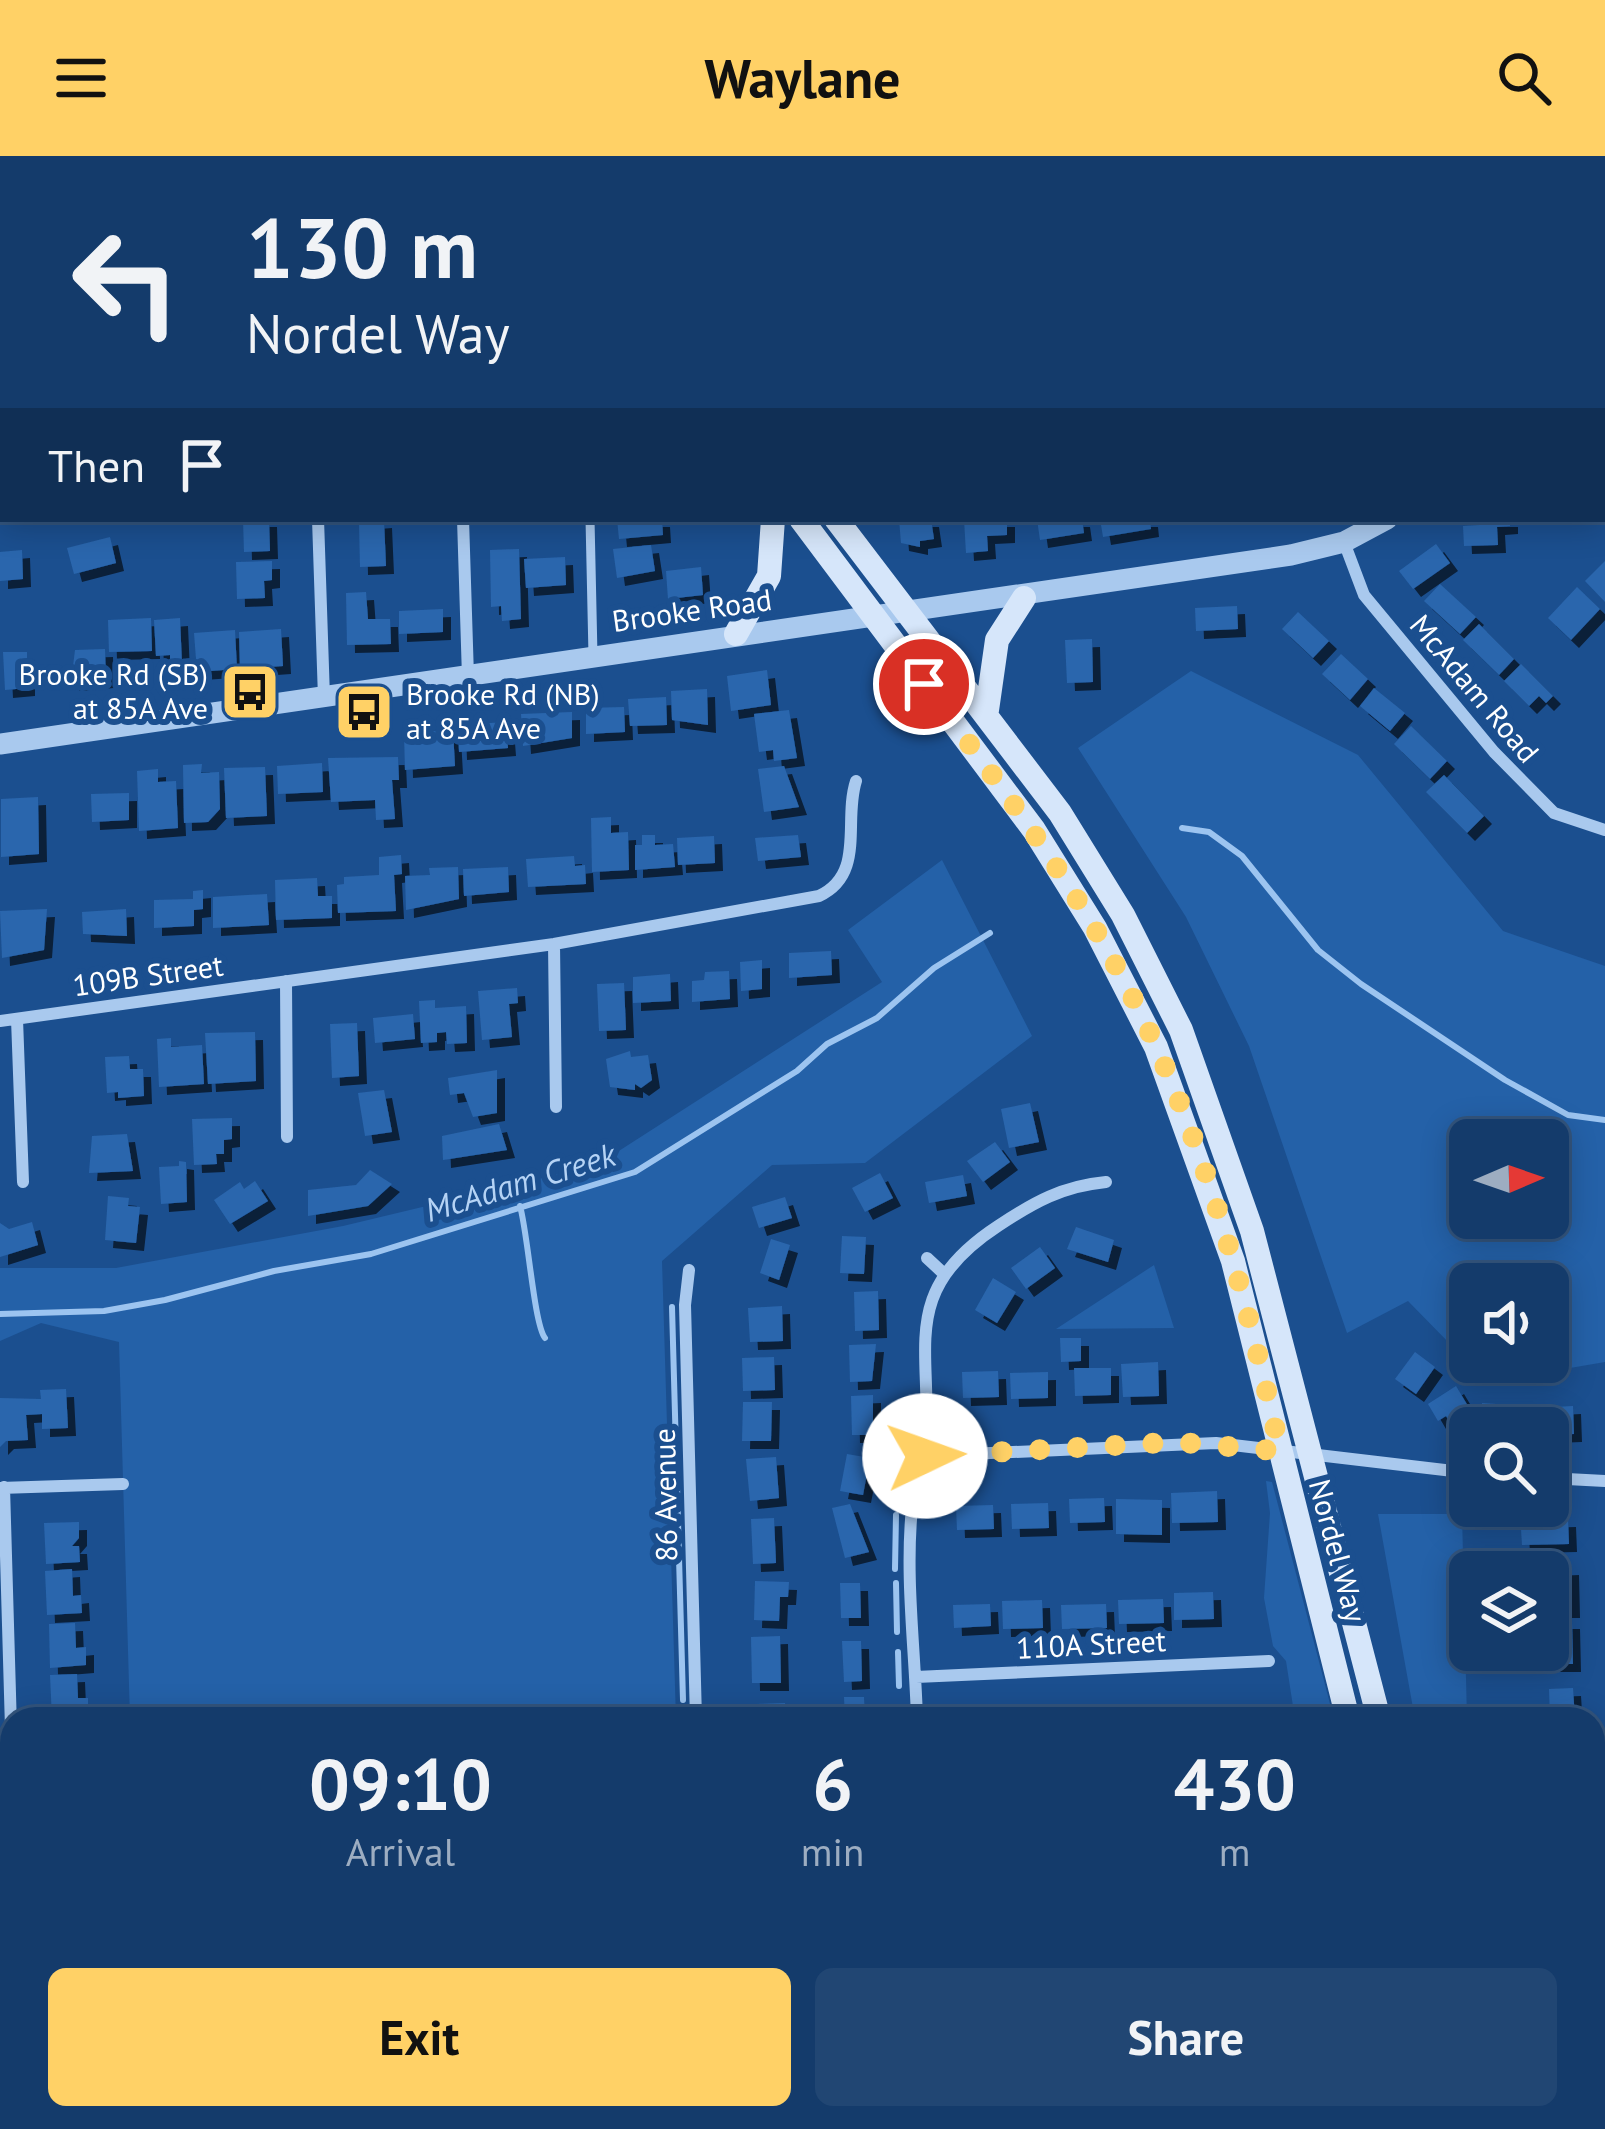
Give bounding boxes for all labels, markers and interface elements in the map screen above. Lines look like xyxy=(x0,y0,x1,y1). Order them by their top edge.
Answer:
text: Waylane xyxy=(704,43,901,113)
icon: menu xyxy=(48,45,114,111)
icon: search xyxy=(1491,45,1557,111)
text: 130 m xyxy=(246,192,478,301)
icon: left xyxy=(48,204,204,360)
text: Nordel Way xyxy=(246,298,510,368)
icon: arrive xyxy=(169,432,235,498)
text: Then xyxy=(48,436,145,494)
street label: Brooke Road xyxy=(610,579,774,640)
street label: McAdam Road xyxy=(1402,606,1548,770)
pin xyxy=(873,633,975,735)
icon: arrive xyxy=(891,651,957,717)
place label: Brooke Rd (SB) at 85A Ave xyxy=(19,654,208,727)
bus stop icon: Brooke Rd (SB) at 85A Ave xyxy=(219,661,281,723)
place label: Brooke Rd (NB) at 85A Ave xyxy=(406,674,600,747)
bus stop icon: Brooke Rd (NB) at 85A Ave xyxy=(333,681,395,743)
street label: 109B Street xyxy=(70,945,225,1004)
north arrow xyxy=(1449,1119,1569,1239)
map controls xyxy=(1449,1119,1569,1671)
water label: McAdam Creek xyxy=(419,1132,621,1231)
button: sound xyxy=(1449,1263,1569,1383)
position arrow xyxy=(862,1393,988,1519)
button: search xyxy=(1449,1407,1569,1527)
street label: 86 Avenue xyxy=(644,1428,685,1562)
street label: Nordel Way xyxy=(1301,1475,1376,1626)
button: layers xyxy=(1449,1551,1569,1671)
street label: 110A Street xyxy=(1015,1620,1167,1667)
text: 09:10 xyxy=(309,1737,492,1830)
text: 6 xyxy=(812,1737,853,1830)
text: 430 xyxy=(1173,1737,1296,1830)
text: Arrival xyxy=(346,1826,455,1877)
text: min xyxy=(801,1826,864,1877)
text: m xyxy=(1219,1826,1250,1877)
button: Exit xyxy=(48,1968,791,2106)
button: Share xyxy=(815,1968,1557,2106)

